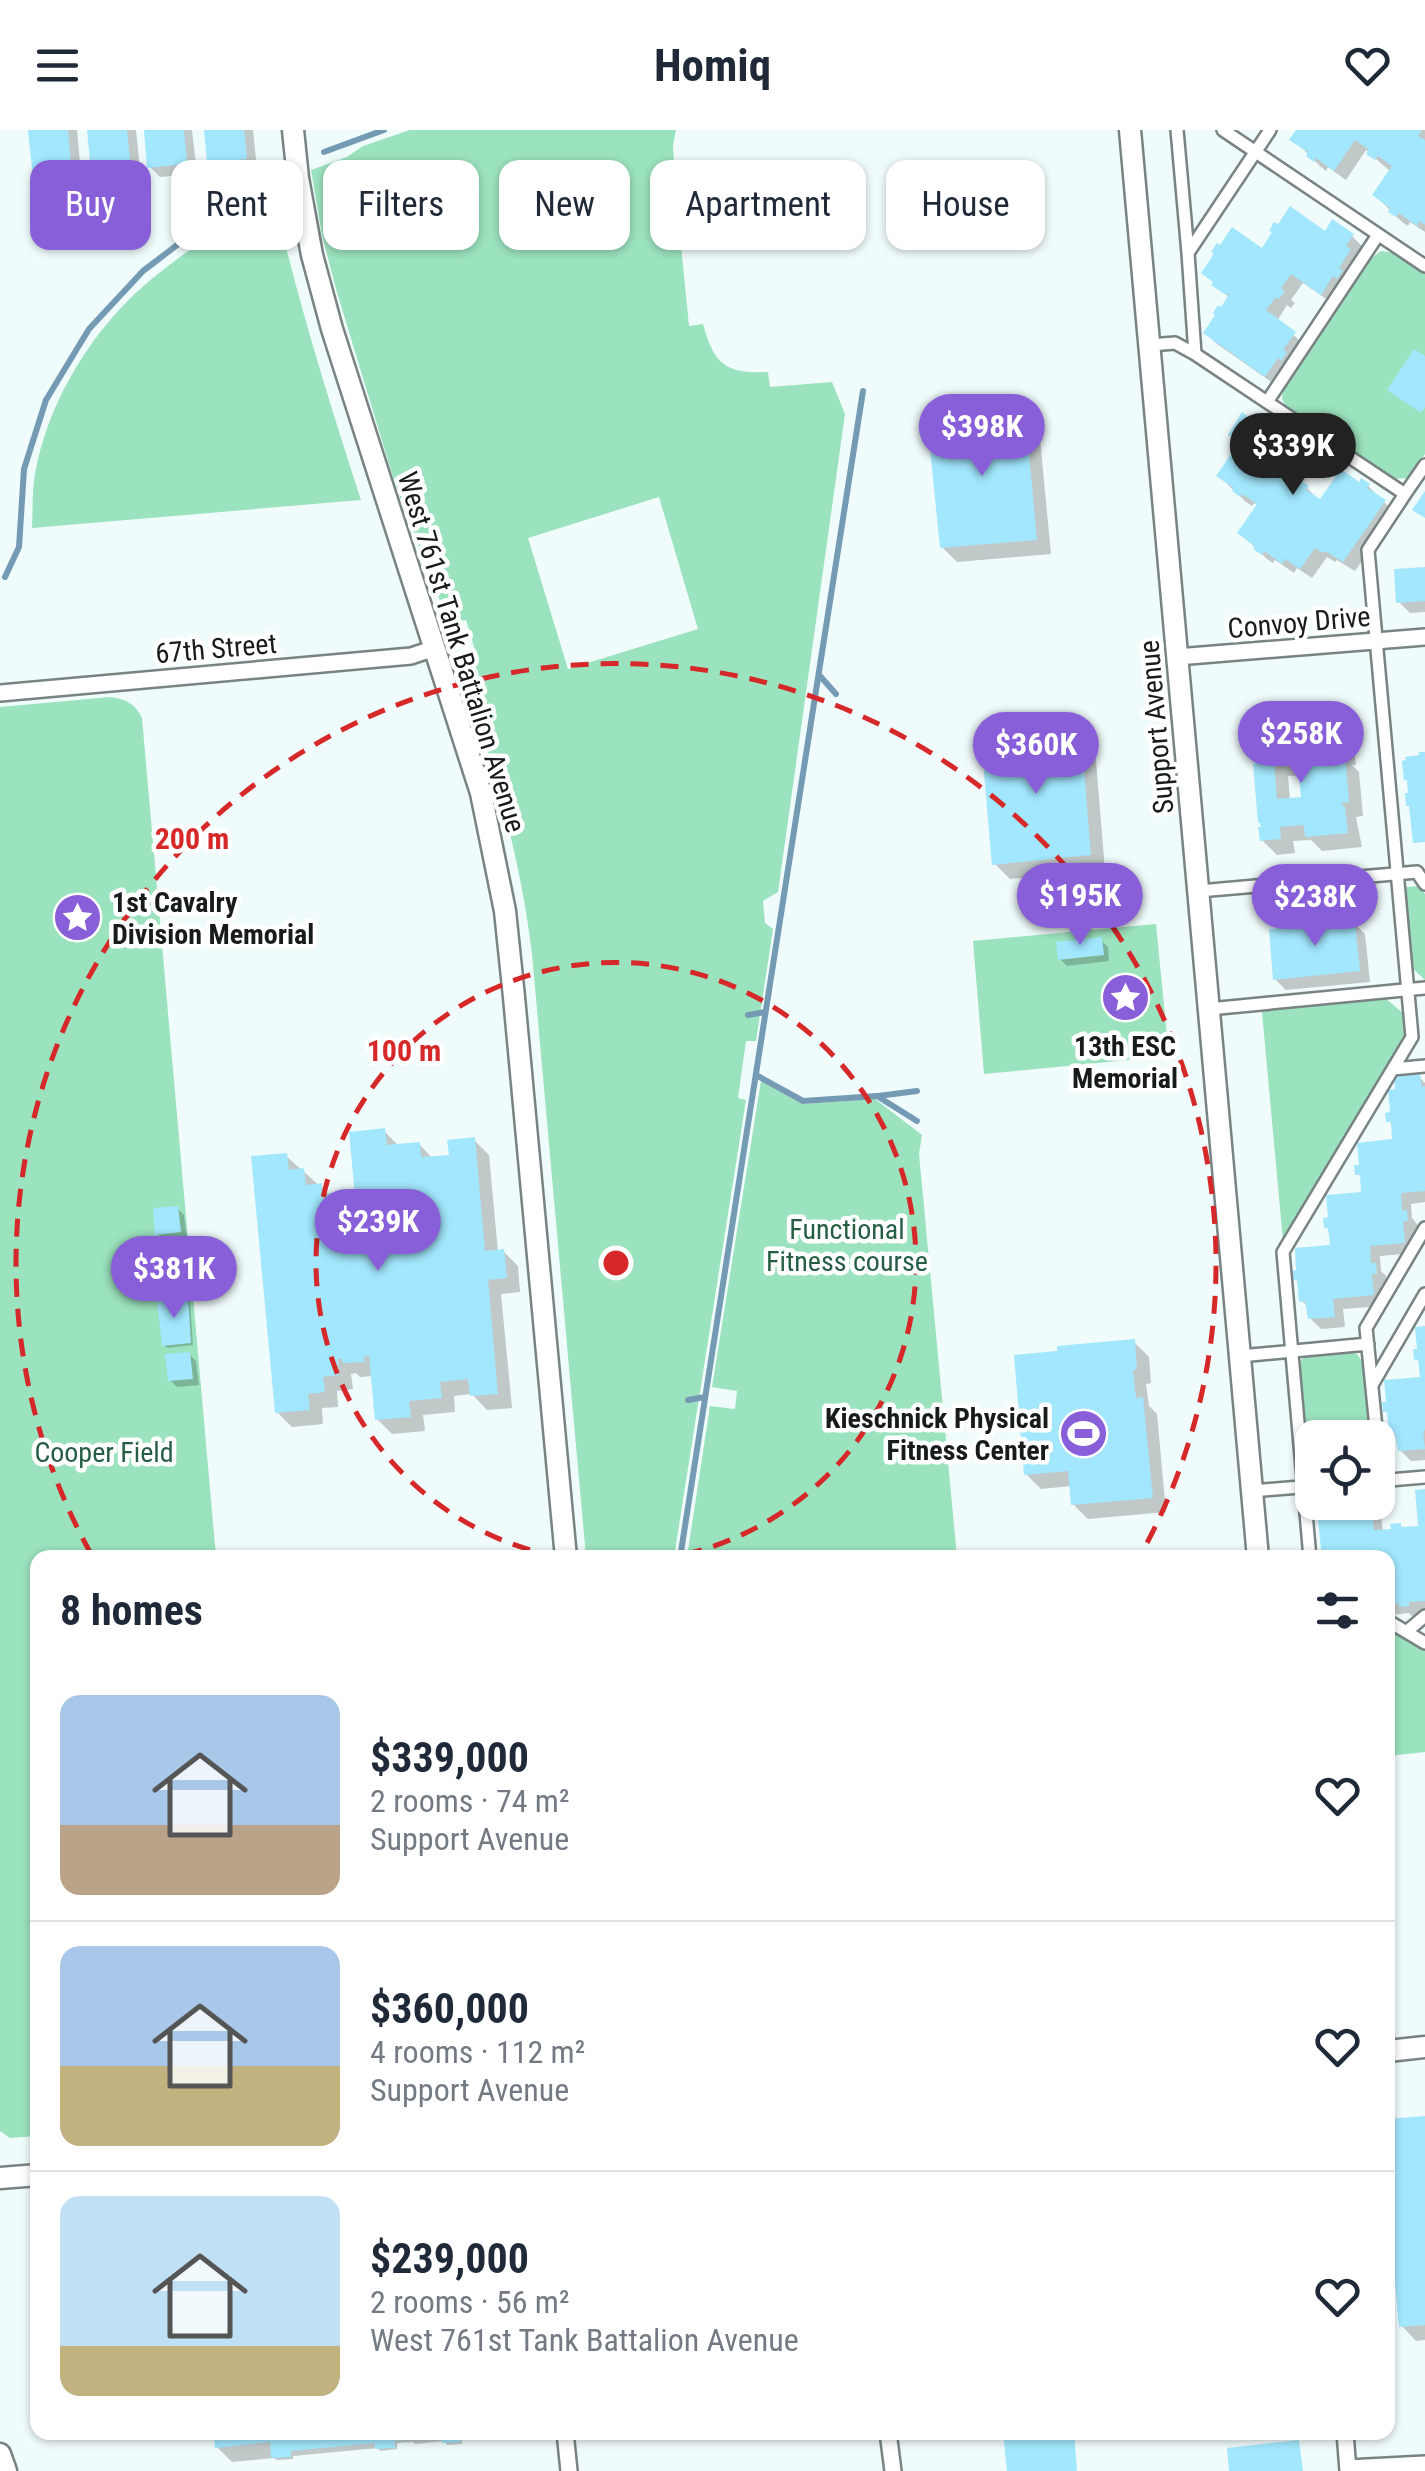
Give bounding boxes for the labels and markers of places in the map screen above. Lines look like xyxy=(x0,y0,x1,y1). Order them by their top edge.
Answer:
pin: $398K xyxy=(912,394,1052,479)
pin: $339K xyxy=(1223,413,1363,498)
pin: $258K xyxy=(1231,701,1371,786)
pin: $360K xyxy=(966,712,1106,797)
pin: $195K xyxy=(1010,863,1150,948)
pin: $238K xyxy=(1245,864,1385,949)
place label: 1st Cavalry Division Memorial xyxy=(112,886,314,951)
place icon: 1st Cavalry Division Memorial xyxy=(51,892,103,944)
place icon: 13th ESC Memorial xyxy=(1099,972,1151,1024)
place label: 13th ESC Memorial xyxy=(1072,1030,1178,1095)
pin: $239K xyxy=(308,1189,448,1274)
pin: $381K xyxy=(104,1236,244,1321)
centre of rings xyxy=(598,1245,634,1281)
place label: Kieschnick Physical Fitness Center xyxy=(825,1402,1049,1467)
sports icon: Kieschnick Physical Fitness Center xyxy=(1058,1408,1110,1460)

